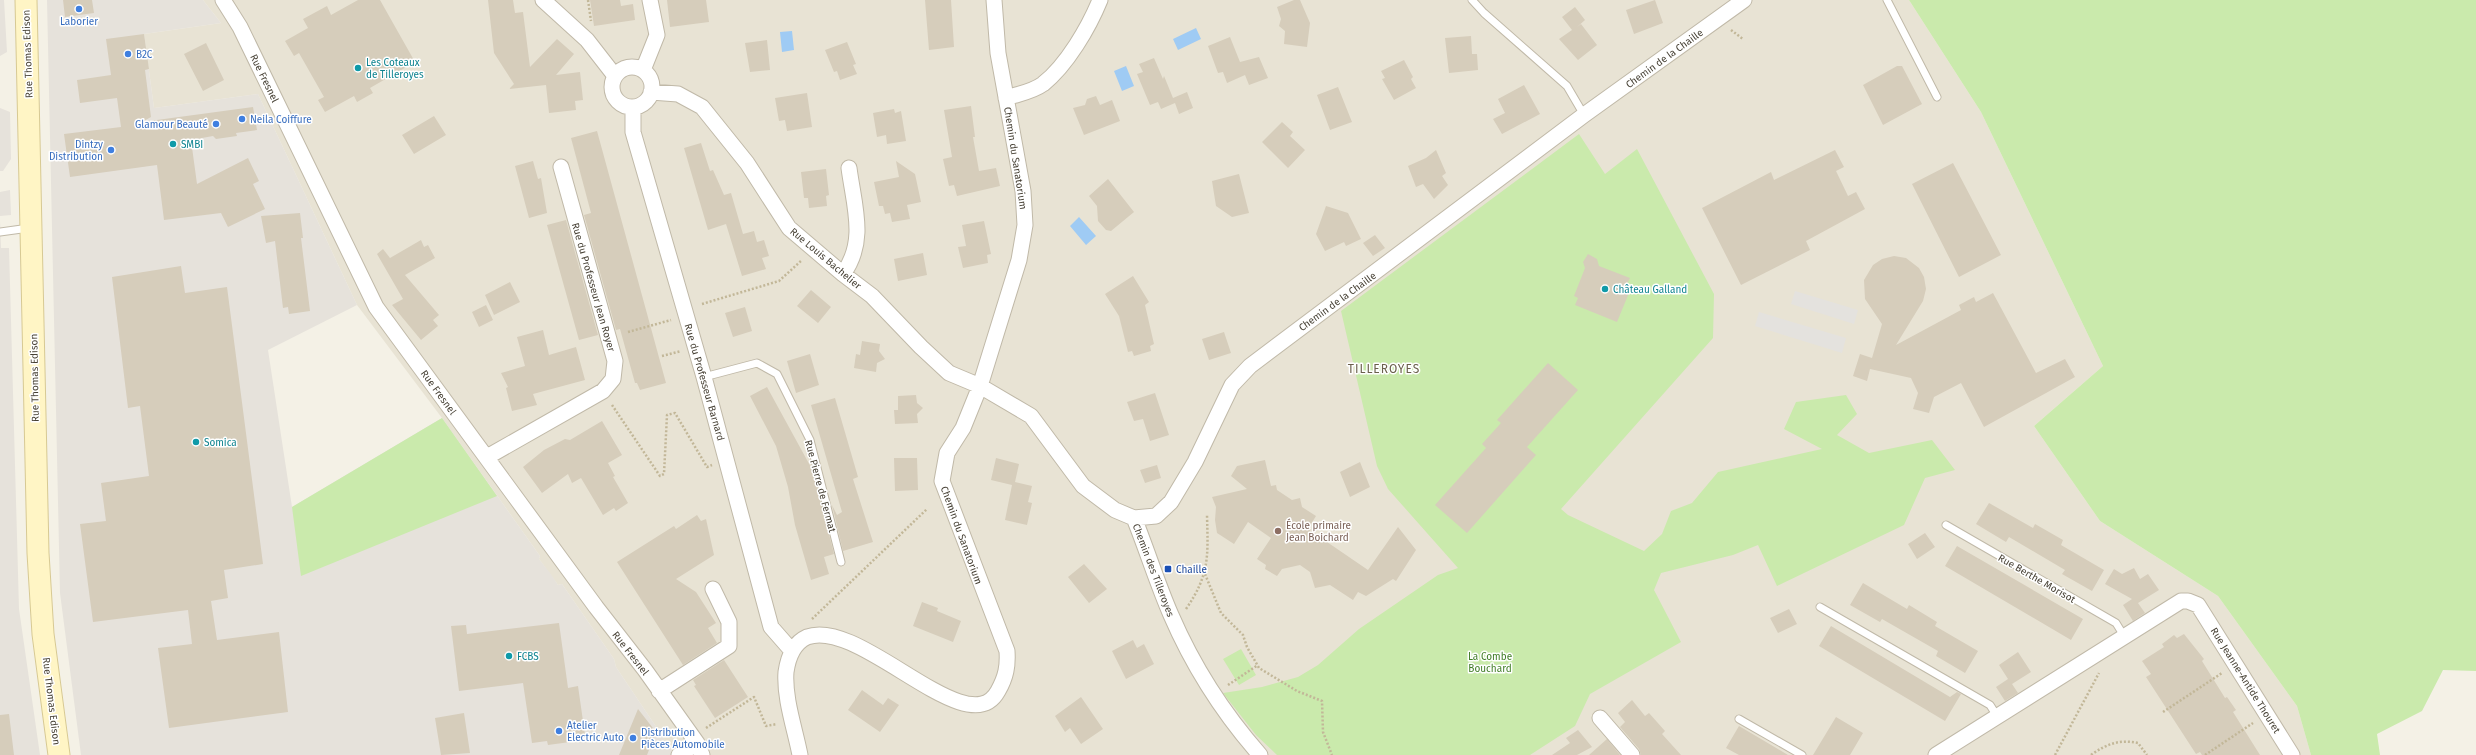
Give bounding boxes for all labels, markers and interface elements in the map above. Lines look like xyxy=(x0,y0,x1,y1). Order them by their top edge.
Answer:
marker: Laborier xyxy=(74,4,84,14)
street label: Rue Thomas Edison xyxy=(20,10,36,98)
place label: Laborier xyxy=(60,16,98,28)
street label: Chemin de la Chaille xyxy=(1624,27,1706,91)
marker: B2C xyxy=(123,49,133,59)
place label: B2C xyxy=(136,49,153,61)
street label: Rue Fresnel xyxy=(247,52,281,105)
place label: Les Coteaux de Tilleroyes xyxy=(366,57,424,81)
marker: Les Coteaux de Tilleroyes xyxy=(353,63,363,73)
street label: Chemin du Sanatorium xyxy=(1001,106,1029,210)
marker: Neila Coiffure xyxy=(237,114,247,124)
place label: Neila Coiffure xyxy=(250,114,312,126)
place label: Glamour Beauté xyxy=(135,119,208,131)
marker: Glamour Beauté xyxy=(211,119,221,129)
place label: Dintzy Distribution xyxy=(49,139,103,163)
marker: SMBI xyxy=(168,139,178,149)
place label: SMBI xyxy=(181,139,203,151)
marker: Dintzy Distribution xyxy=(106,145,116,155)
street label: Rue du Professeur Jean Royer xyxy=(569,222,617,353)
street label: Rue Louis Bachelier xyxy=(787,226,863,292)
street label: Chemin de la Chaille xyxy=(1297,270,1379,334)
marker: Château Galland xyxy=(1600,284,1610,294)
place label: Château Galland xyxy=(1613,284,1687,296)
street label: Rue du Professeur Barnard xyxy=(682,322,727,442)
street label: Rue Thomas Edison xyxy=(28,334,42,422)
district label: TILLEROYES xyxy=(1348,362,1420,376)
street label: Rue Fresnel xyxy=(418,368,458,417)
marker: Somica xyxy=(191,437,201,447)
place label: Somica xyxy=(204,437,237,449)
street label: Rue Pierre de Fermat xyxy=(802,439,838,534)
street label: Chemin du Sanatorium xyxy=(938,485,984,586)
place label: École primaire Jean Boichard xyxy=(1286,518,1351,544)
street label: Chemin des Tilleroyes xyxy=(1130,522,1177,619)
marker: École primaire Jean Boichard xyxy=(1273,526,1283,536)
street label: Rue Berthe Morisot xyxy=(1996,552,2078,606)
marker: Chaille xyxy=(1163,564,1173,574)
place label: Chaille xyxy=(1176,564,1207,576)
street label: Rue Jeanne-Antide Thouret xyxy=(2208,625,2283,736)
street label: Rue Fresnel xyxy=(609,629,651,678)
marker: FCBS xyxy=(504,651,514,661)
place label: FCBS xyxy=(517,651,539,663)
park label: La Combe Bouchard xyxy=(1468,651,1512,675)
street label: Rue Thomas Edison xyxy=(40,657,62,746)
place label: Atelier Electric Auto xyxy=(567,720,624,744)
marker: Atelier Electric Auto xyxy=(554,726,564,736)
place label: Distribution Pièces Automobile xyxy=(641,727,725,751)
marker: Distribution Pièces Automobile xyxy=(628,733,638,743)

